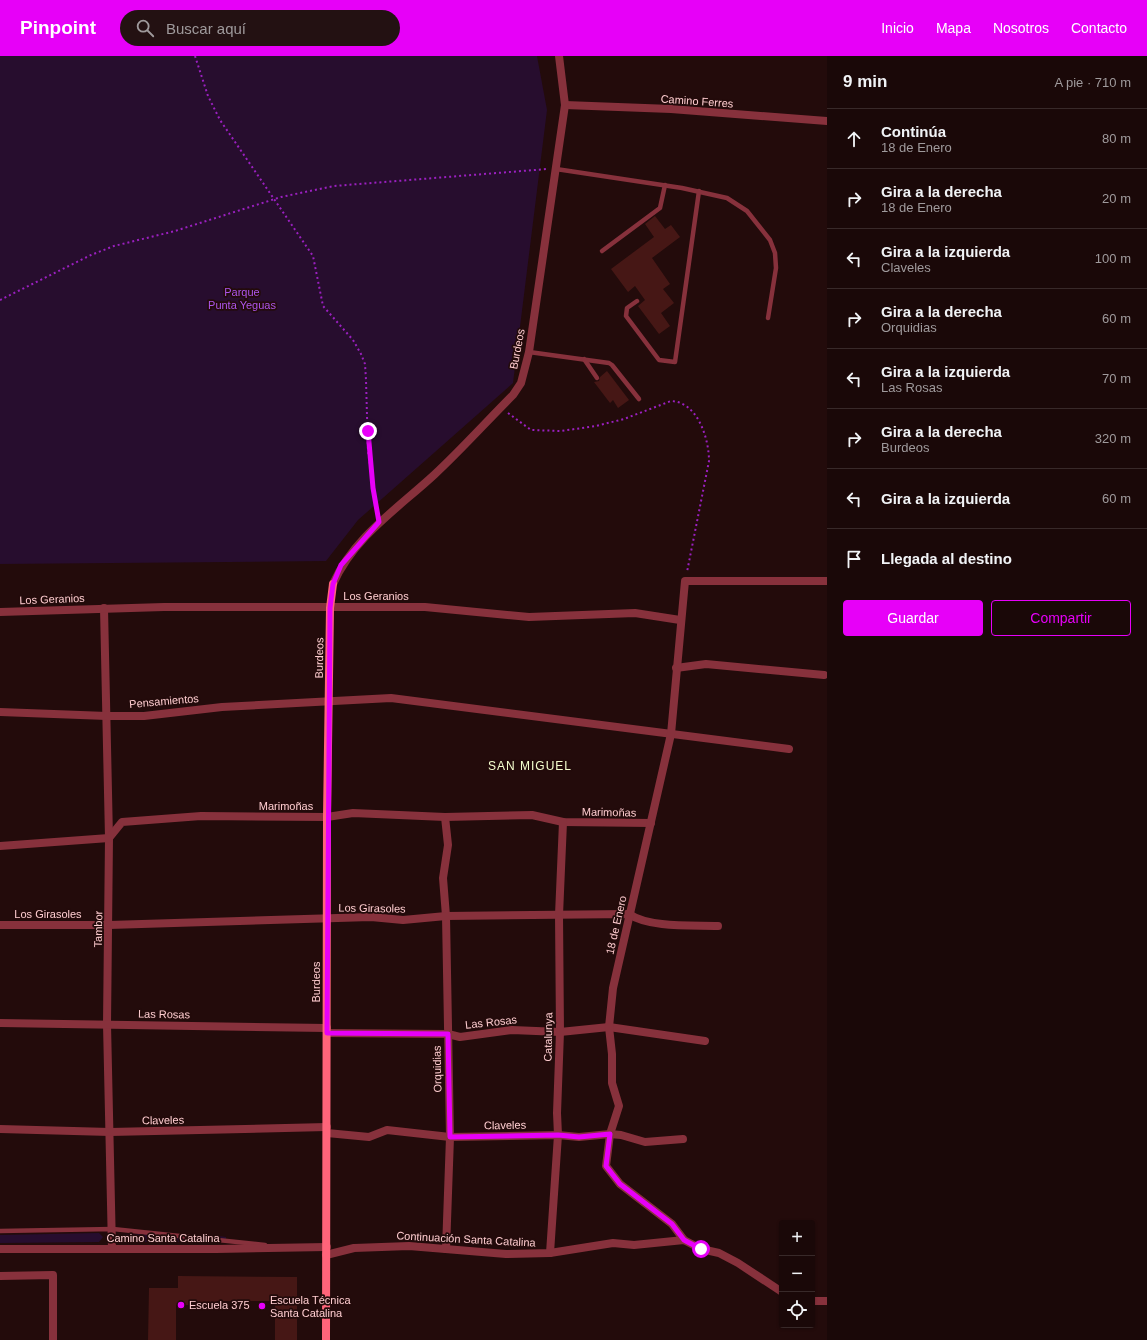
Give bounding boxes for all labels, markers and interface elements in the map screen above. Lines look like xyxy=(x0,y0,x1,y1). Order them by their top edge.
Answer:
search box xyxy=(120,10,400,46)
text: Pinpoint xyxy=(20,17,96,38)
icon: search xyxy=(134,17,156,39)
text: Buscar aquí xyxy=(166,20,246,37)
text: Inicio xyxy=(881,20,914,36)
text: Mapa xyxy=(936,20,971,36)
text: Nosotros xyxy=(993,20,1049,36)
text: Contacto xyxy=(1071,20,1127,36)
text: 9 min xyxy=(843,72,887,91)
text: A pie · 710 m xyxy=(1054,75,1131,90)
street label: Camino Ferres xyxy=(660,92,734,110)
text: Continúa xyxy=(881,123,946,140)
icon: ahead xyxy=(843,128,865,150)
text: 80 m xyxy=(1102,131,1131,146)
text: 18 de Enero xyxy=(881,140,952,155)
text: Gira a la derecha xyxy=(881,183,1002,200)
icon: right xyxy=(843,188,865,210)
text: 20 m xyxy=(1102,191,1131,206)
text: 18 de Enero xyxy=(881,200,952,215)
text: Gira a la izquierda xyxy=(881,243,1010,260)
icon: left xyxy=(843,248,865,270)
text: 100 m xyxy=(1095,251,1131,266)
text: Claveles xyxy=(881,260,931,275)
park label: Parque Punta Yeguas xyxy=(208,286,276,311)
text: Gira a la derecha xyxy=(881,303,1002,320)
icon: right xyxy=(843,308,865,330)
text: 60 m xyxy=(1102,311,1131,326)
text: Orquidias xyxy=(881,320,937,335)
street label: Burdeos xyxy=(507,327,527,370)
text: Gira a la izquierda xyxy=(881,363,1010,380)
icon: left xyxy=(843,368,865,390)
text: 70 m xyxy=(1102,371,1131,386)
text: Las Rosas xyxy=(881,380,942,395)
route end xyxy=(359,422,377,440)
text: Gira a la derecha xyxy=(881,423,1002,440)
icon: right xyxy=(843,428,865,450)
text: 320 m xyxy=(1095,431,1131,446)
text: Burdeos xyxy=(881,440,929,455)
icon: left xyxy=(843,488,865,510)
text: Gira a la izquierda xyxy=(881,490,1010,507)
text: 60 m xyxy=(1102,491,1131,506)
icon: arrive xyxy=(843,548,865,570)
text: Llegada al destino xyxy=(881,550,1012,567)
street label: Los Geranios xyxy=(343,590,409,602)
street label: Los Geranios xyxy=(19,592,85,606)
button: Guardar xyxy=(843,600,983,636)
button: Compartir xyxy=(991,600,1131,636)
street label: Burdeos xyxy=(313,637,325,679)
street label: Pensamientos xyxy=(129,692,200,710)
district label: SAN MIGUEL xyxy=(488,759,572,773)
street label: Marimoñas xyxy=(259,800,314,812)
street label: Marimoñas xyxy=(582,806,637,818)
street label: 18 de Enero xyxy=(603,894,629,956)
street label: Los Girasoles xyxy=(338,901,406,915)
street label: Los Girasoles xyxy=(14,908,82,920)
street label: Tambor xyxy=(92,910,104,947)
street label: Burdeos xyxy=(310,961,322,1002)
street label: Las Rosas xyxy=(138,1008,191,1020)
street label: Catalunya xyxy=(542,1011,554,1062)
street label: Las Rosas xyxy=(465,1013,518,1031)
street label: Orquidias xyxy=(431,1045,443,1093)
street label: Claveles xyxy=(142,1114,185,1126)
street label: Claveles xyxy=(484,1119,527,1131)
map controls xyxy=(779,1220,815,1328)
button: + xyxy=(779,1220,815,1256)
street label: Continuación Santa Catalina xyxy=(396,1229,537,1249)
street label: Camino Santa Catalina xyxy=(106,1232,220,1244)
route start xyxy=(692,1240,710,1258)
button: − xyxy=(779,1256,815,1292)
button: locate xyxy=(779,1292,815,1328)
place label: Escuela Técnica Santa Catalina xyxy=(270,1294,351,1319)
place label: Escuela 375 xyxy=(189,1299,250,1311)
marker: Escuela 375 xyxy=(176,1300,186,1310)
marker: Escuela Técnica Santa Catalina xyxy=(257,1301,267,1311)

